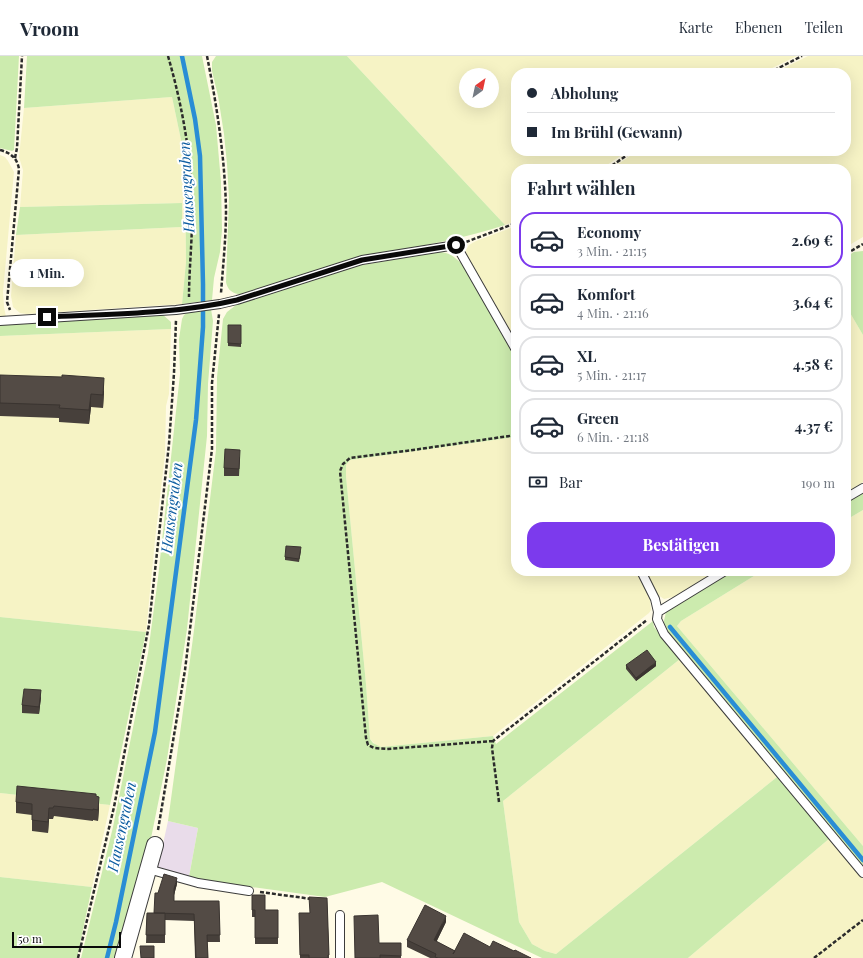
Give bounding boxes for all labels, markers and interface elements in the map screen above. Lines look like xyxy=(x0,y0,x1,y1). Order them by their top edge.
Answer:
text: Vroom xyxy=(20,15,79,41)
text: Karte xyxy=(679,18,713,37)
text: Ebenen xyxy=(735,18,782,37)
text: Teilen xyxy=(804,18,843,37)
north arrow xyxy=(459,68,499,108)
map controls xyxy=(459,68,499,108)
text: Abholung xyxy=(551,83,618,103)
text: Im Brühl (Gewann) xyxy=(551,122,682,142)
water label: Hausengraben xyxy=(174,141,198,234)
text: Fahrt wählen xyxy=(527,176,636,200)
icon: car xyxy=(529,222,565,258)
text: Economy xyxy=(577,222,641,242)
text: 2.69 € xyxy=(791,230,833,250)
route start xyxy=(447,236,465,254)
text: 3 Min. · 21:15 xyxy=(577,242,647,259)
callout: 1 Min. xyxy=(10,259,84,287)
text: 1 Min. xyxy=(29,264,65,281)
icon: car xyxy=(529,284,565,320)
text: Komfort xyxy=(577,284,635,304)
text: 3.64 € xyxy=(792,292,833,312)
text: 4 Min. · 21:16 xyxy=(577,304,649,321)
route end xyxy=(38,308,56,326)
icon: car xyxy=(529,346,565,382)
text: XL xyxy=(577,346,597,366)
text: 4.58 € xyxy=(793,354,833,374)
text: 5 Min. · 21:17 xyxy=(577,366,646,383)
icon: car xyxy=(529,408,565,444)
text: Green xyxy=(577,408,619,428)
text: 4.37 € xyxy=(795,416,833,436)
text: 6 Min. · 21:18 xyxy=(577,428,649,445)
water label: Hausengraben xyxy=(155,461,187,556)
icon: cash xyxy=(527,471,549,493)
text: Bar xyxy=(559,472,583,492)
text: 190 m xyxy=(801,474,835,491)
button: Bestätigen xyxy=(527,522,835,568)
water label: Hausengraben xyxy=(102,780,140,875)
scale bar xyxy=(12,930,121,949)
text: 50 m xyxy=(18,931,42,946)

